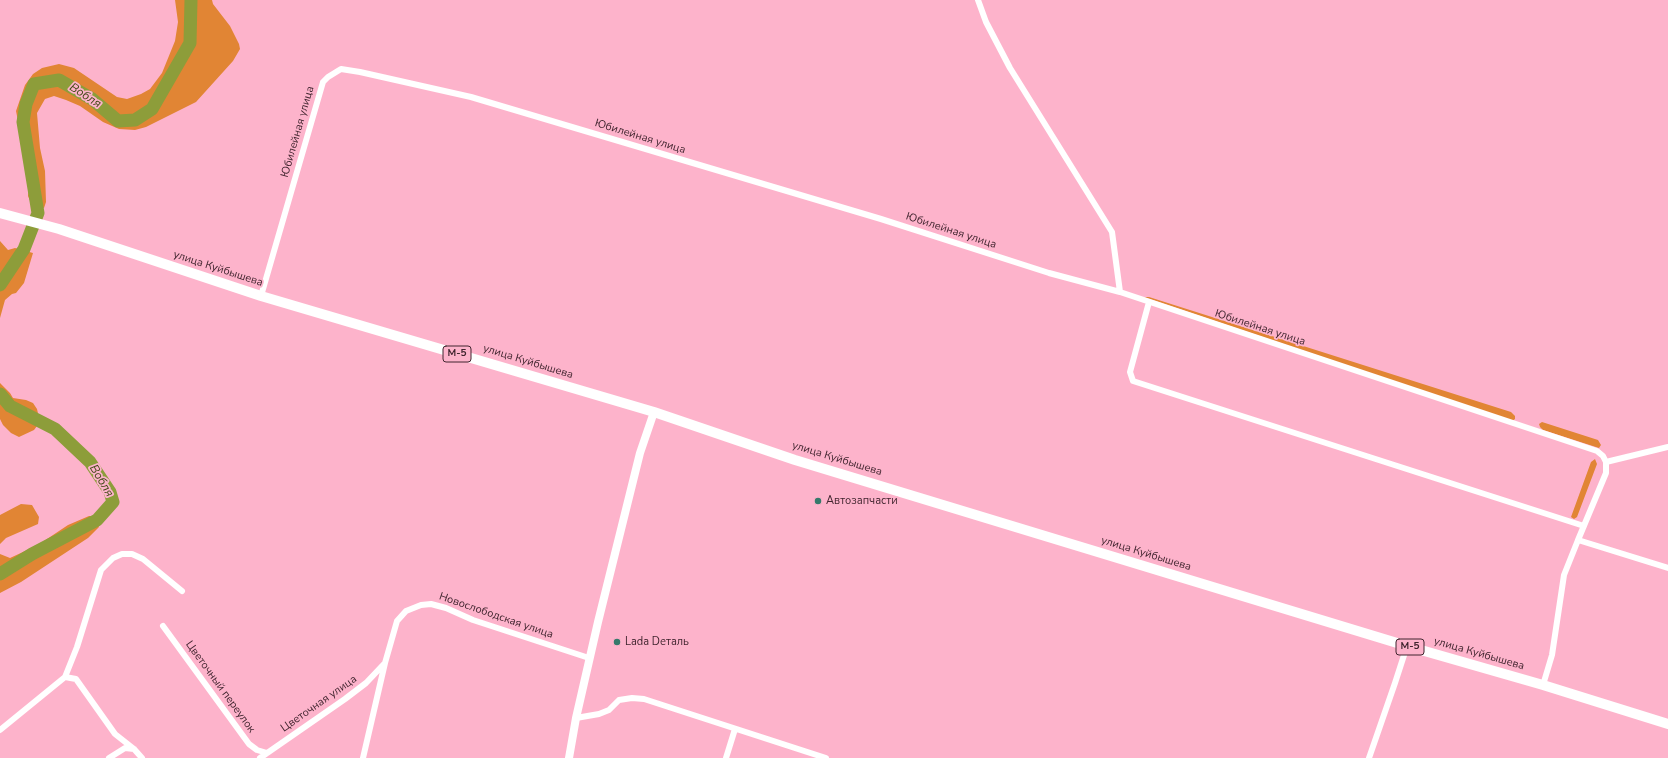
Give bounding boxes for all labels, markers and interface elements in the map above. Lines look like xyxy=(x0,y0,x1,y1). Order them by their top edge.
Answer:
water label: Вобля xyxy=(66,80,104,112)
street label: Юбилейная улица xyxy=(279,85,317,179)
street label: Юбилейная улица xyxy=(593,117,687,157)
street label: Юбилейная улица xyxy=(904,210,998,252)
street label: улица Куйбышева xyxy=(172,248,264,290)
street label: Юбилейная улица xyxy=(1213,307,1307,349)
street label: улица Куйбышева xyxy=(481,342,575,382)
road number: М-5 xyxy=(443,346,471,362)
street label: улица Куйбышева xyxy=(790,439,884,479)
water label: Вобля xyxy=(86,462,116,500)
place label: Автозапчасти xyxy=(826,494,898,508)
marker: Автозапчасти xyxy=(813,496,823,506)
street label: улица Куйбышева xyxy=(1099,534,1193,574)
street label: Новослободская улица xyxy=(437,590,555,642)
place label: Lada Dеталь xyxy=(625,635,689,649)
street label: улица Куйбышева xyxy=(1432,635,1526,673)
marker: Lada Dеталь xyxy=(612,637,622,647)
street label: Цветочный переулок xyxy=(182,639,258,735)
road number: М-5 xyxy=(1396,639,1424,655)
street label: Цветочная улица xyxy=(278,673,360,735)

